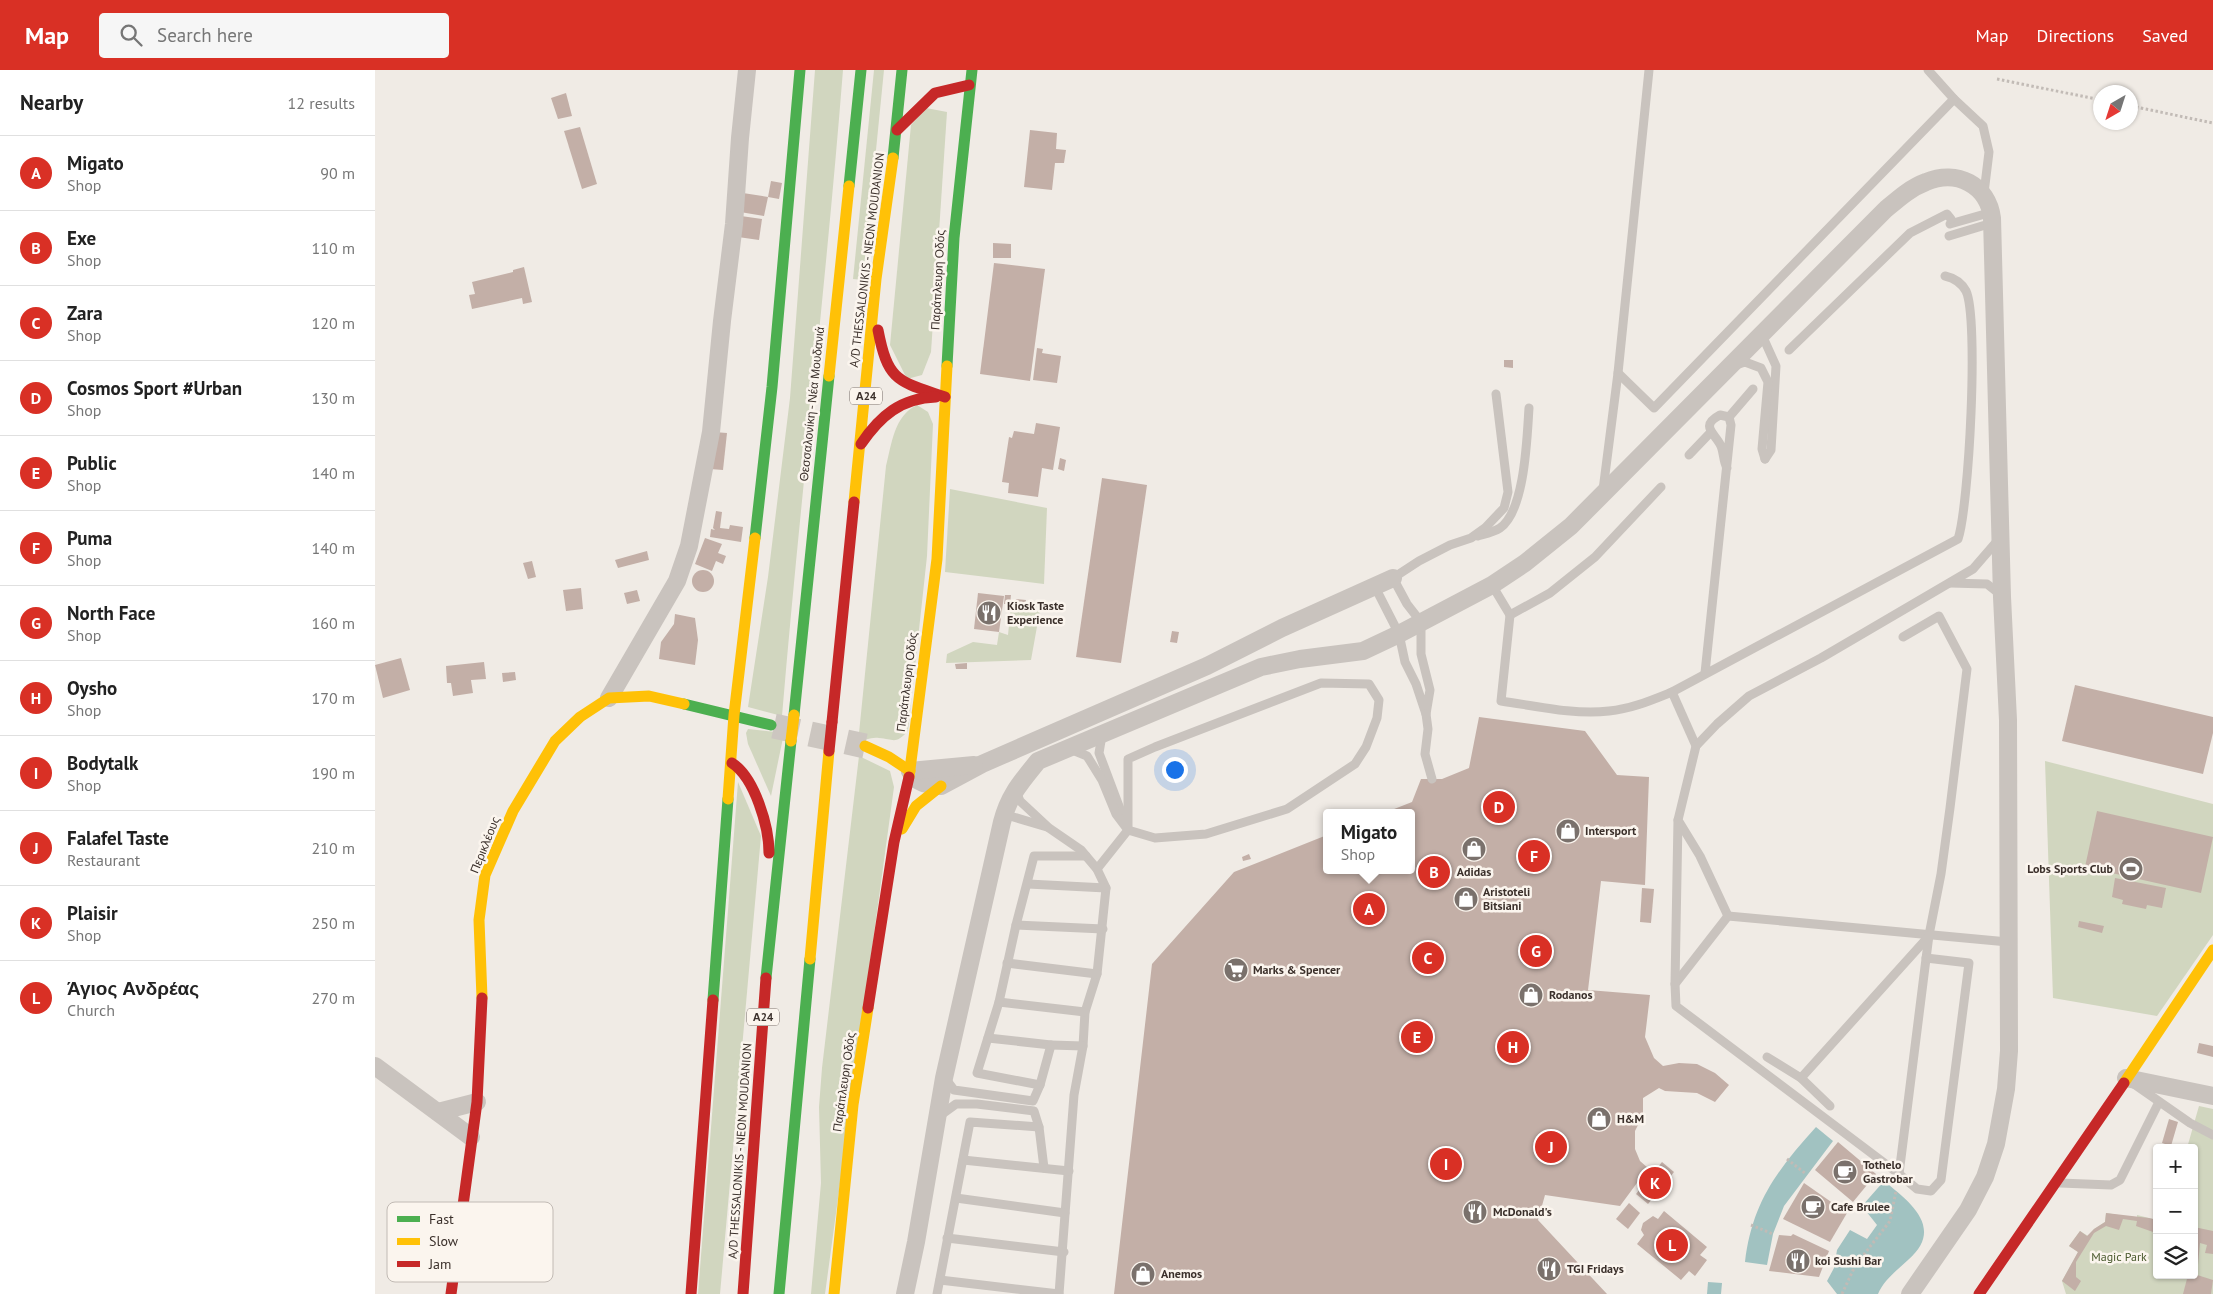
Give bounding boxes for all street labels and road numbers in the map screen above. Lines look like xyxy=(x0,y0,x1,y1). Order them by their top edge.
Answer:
street label: A/D THESSALONIKIS - NEON MOUDANION xyxy=(846,152,887,368)
street label: Παράπλευρη Οδός xyxy=(927,229,948,331)
street label: Θεσσαλονίκη - Νέα Μουδανιά xyxy=(796,326,827,482)
road number: Α24 xyxy=(850,388,882,404)
street label: Παράπλευρη Οδός xyxy=(893,631,920,733)
street label: Περικλέους xyxy=(466,814,503,875)
road number: Α24 xyxy=(747,1009,779,1026)
street label: Παράπλευρη Οδός xyxy=(829,1031,858,1133)
street label: A/D THESSALONIKIS - NEON MOUDANION xyxy=(724,1043,755,1259)

